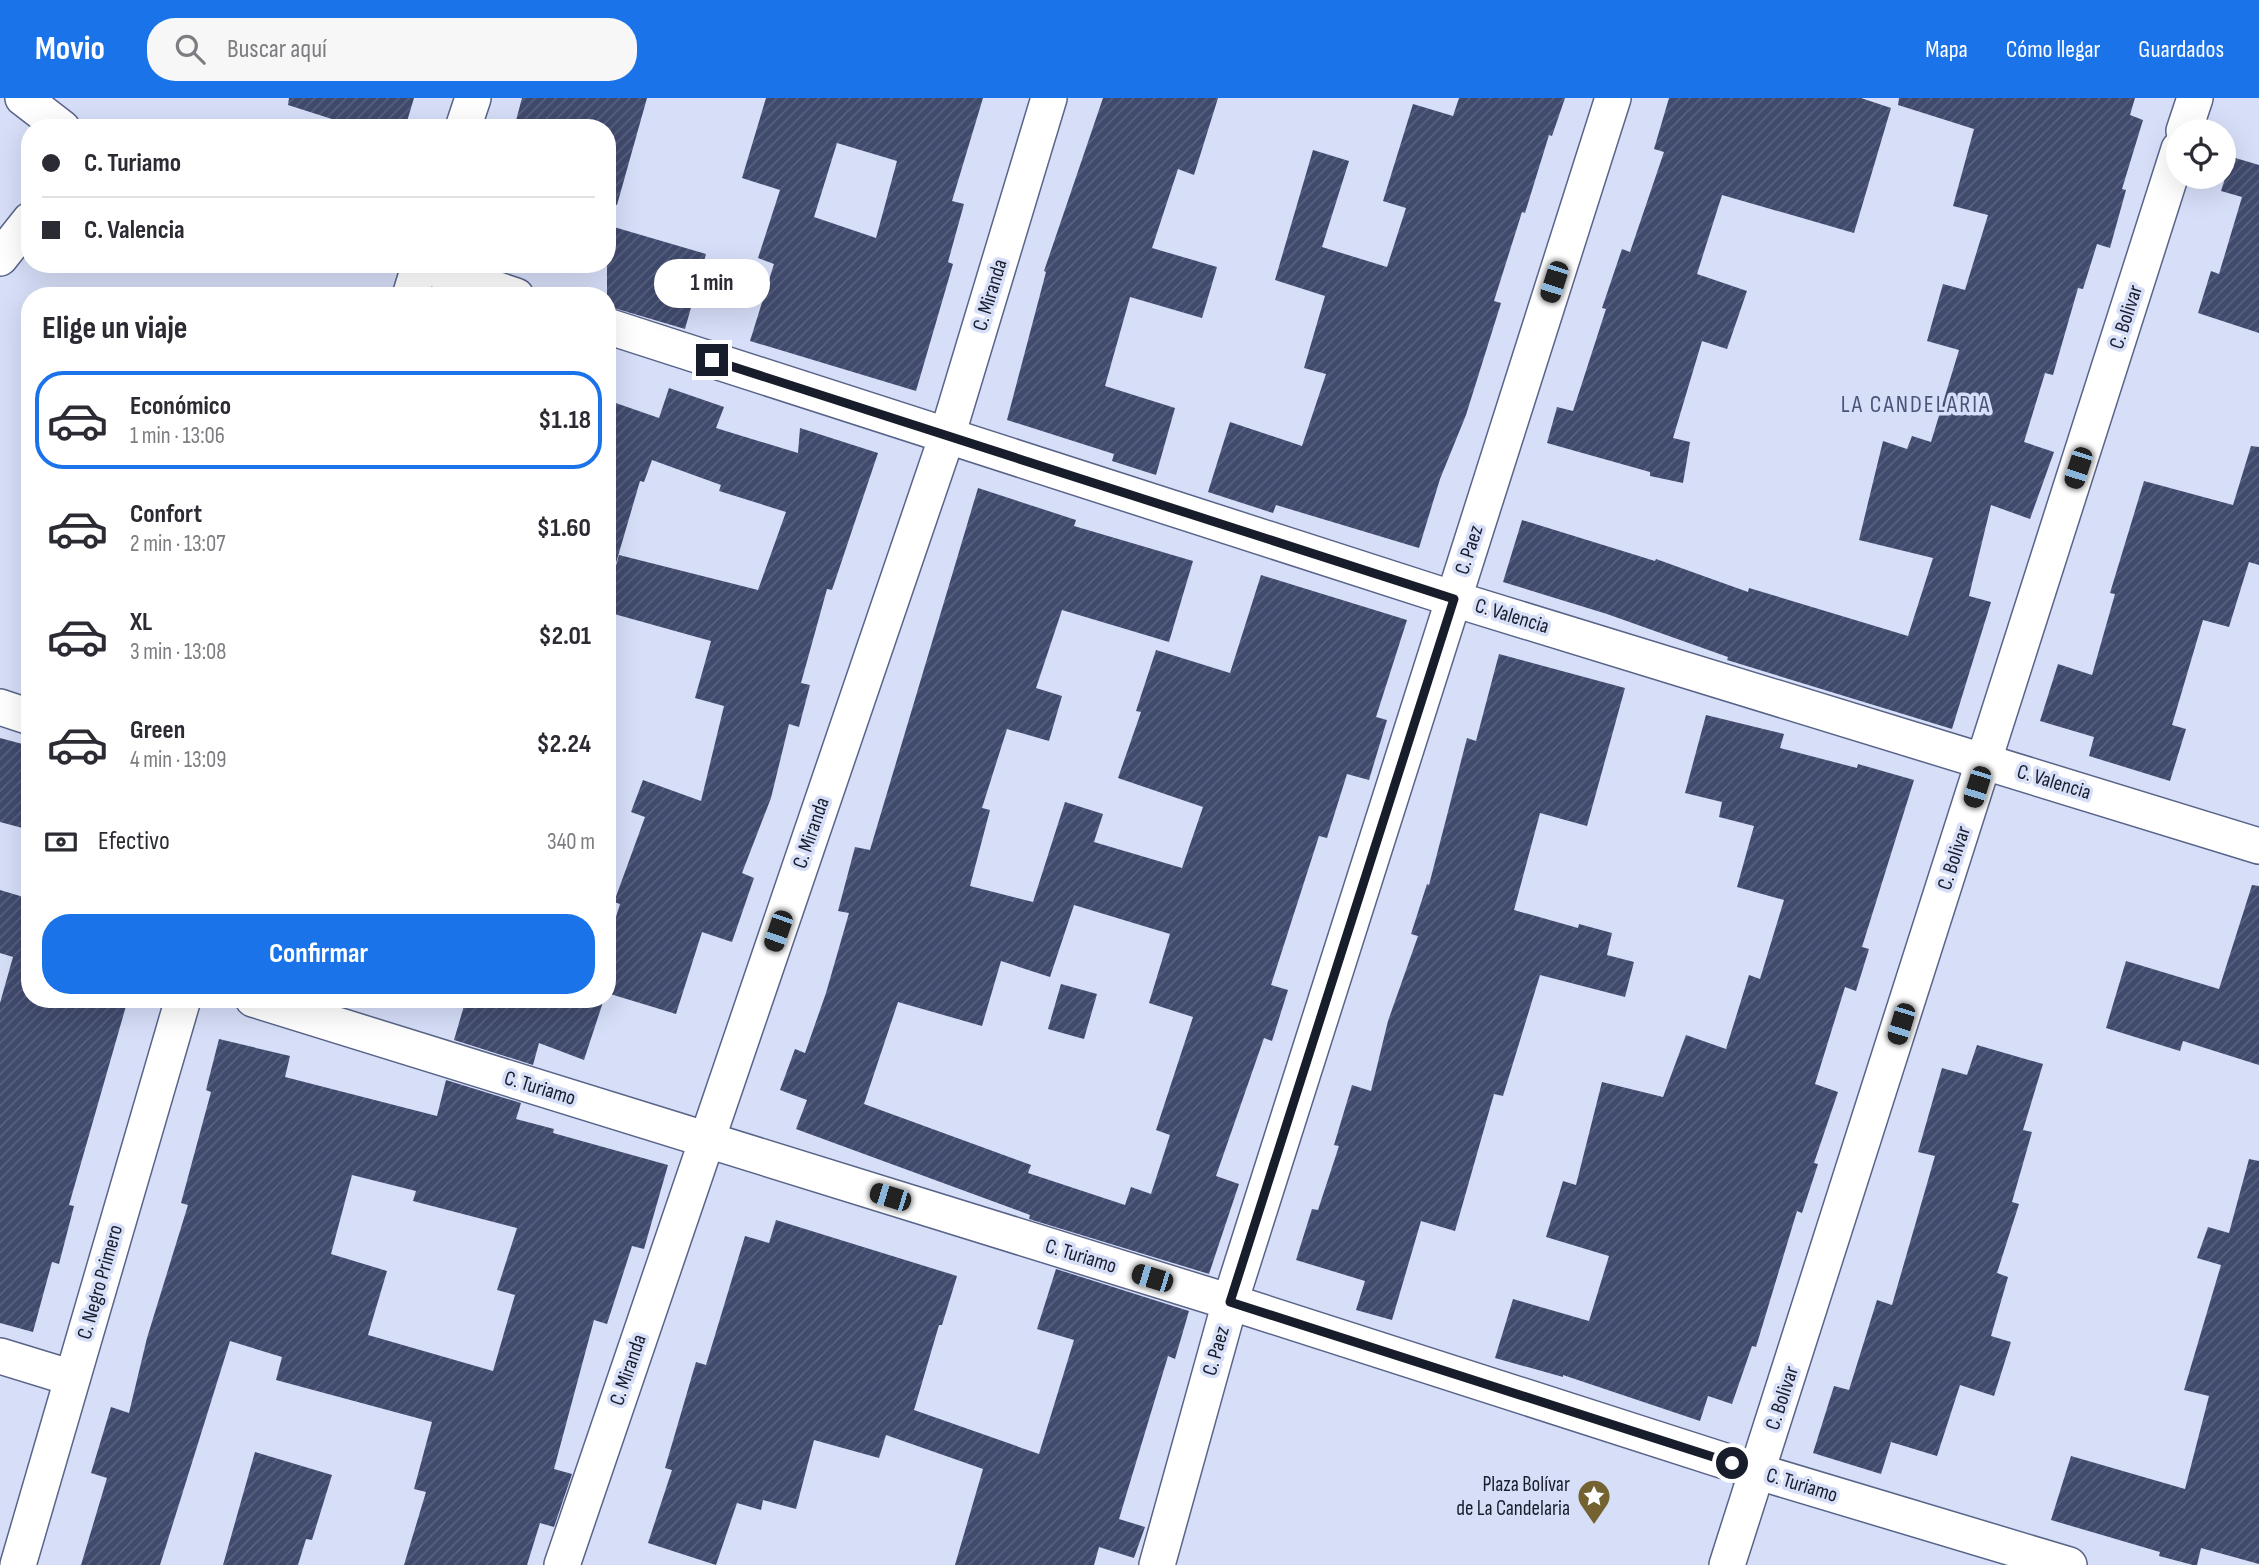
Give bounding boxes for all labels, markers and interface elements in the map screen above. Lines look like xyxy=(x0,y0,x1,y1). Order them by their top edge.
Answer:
search box xyxy=(147,18,637,81)
text: Movio xyxy=(35,29,105,69)
icon: search xyxy=(171,30,209,68)
text: Buscar aquí xyxy=(227,34,327,65)
text: Mapa xyxy=(1925,35,1968,64)
text: Cómo llegar xyxy=(2006,35,2100,64)
text: Guardados xyxy=(2138,35,2224,64)
map controls xyxy=(2166,119,2236,189)
button: locate xyxy=(2166,119,2236,189)
text: C. Turiamo xyxy=(84,148,181,179)
text: C. Valencia xyxy=(84,215,185,246)
street label: C. Miranda xyxy=(967,256,1013,334)
callout: 1 min xyxy=(654,258,770,308)
car xyxy=(1538,259,1571,305)
text: 1 min xyxy=(691,269,733,297)
street label: C. Bolivar xyxy=(2104,282,2148,352)
text: Elige un viaje xyxy=(42,309,187,348)
route end xyxy=(696,344,728,376)
icon: car xyxy=(46,389,109,452)
district label: LA CANDELARIA xyxy=(1841,390,1991,419)
text: Económico xyxy=(130,391,231,422)
text: $1.18 xyxy=(538,405,591,436)
text: 1 min · 13:06 xyxy=(130,422,225,450)
car xyxy=(2062,445,2095,491)
icon: car xyxy=(46,497,109,560)
text: Confort xyxy=(130,499,202,530)
text: $1.60 xyxy=(537,513,591,544)
street label: C. Paez xyxy=(1449,522,1489,578)
text: 2 min · 13:07 xyxy=(130,530,225,558)
street label: C. Valencia xyxy=(1472,593,1552,639)
icon: car xyxy=(46,605,109,668)
text: XL xyxy=(130,607,152,638)
text: $2.01 xyxy=(538,621,591,652)
text: 3 min · 13:08 xyxy=(130,638,226,666)
icon: car xyxy=(46,713,109,776)
text: Green xyxy=(130,715,185,746)
text: $2.24 xyxy=(536,729,591,760)
text: 4 min · 13:09 xyxy=(130,746,227,774)
street label: C. Valencia xyxy=(2014,759,2094,805)
car xyxy=(1961,764,1994,810)
street label: C. Miranda xyxy=(787,794,835,872)
icon: cash xyxy=(42,823,80,861)
street label: C. Bolivar xyxy=(1932,823,1976,893)
text: Efectivo xyxy=(98,826,170,857)
text: 340 m xyxy=(547,828,595,856)
car xyxy=(762,908,795,954)
button: Confirmar xyxy=(42,914,595,994)
car xyxy=(1885,1001,1918,1047)
street label: C. Turiamo xyxy=(501,1065,579,1111)
car xyxy=(867,1181,914,1213)
street label: C. Negro Primero xyxy=(72,1222,128,1342)
street label: C. Turiamo xyxy=(1042,1233,1120,1279)
car xyxy=(1129,1262,1176,1294)
street label: C. Paez xyxy=(1197,1323,1235,1379)
street label: C. Miranda xyxy=(604,1331,652,1409)
street label: C. Bolivar xyxy=(1760,1363,1804,1433)
route start xyxy=(1716,1447,1748,1479)
street label: C. Turiamo xyxy=(1763,1462,1841,1508)
place label: Plaza Bolívar de La Candelaria xyxy=(1456,1472,1570,1521)
place icon: Plaza Bolívar de La Candelaria xyxy=(1575,1477,1613,1526)

